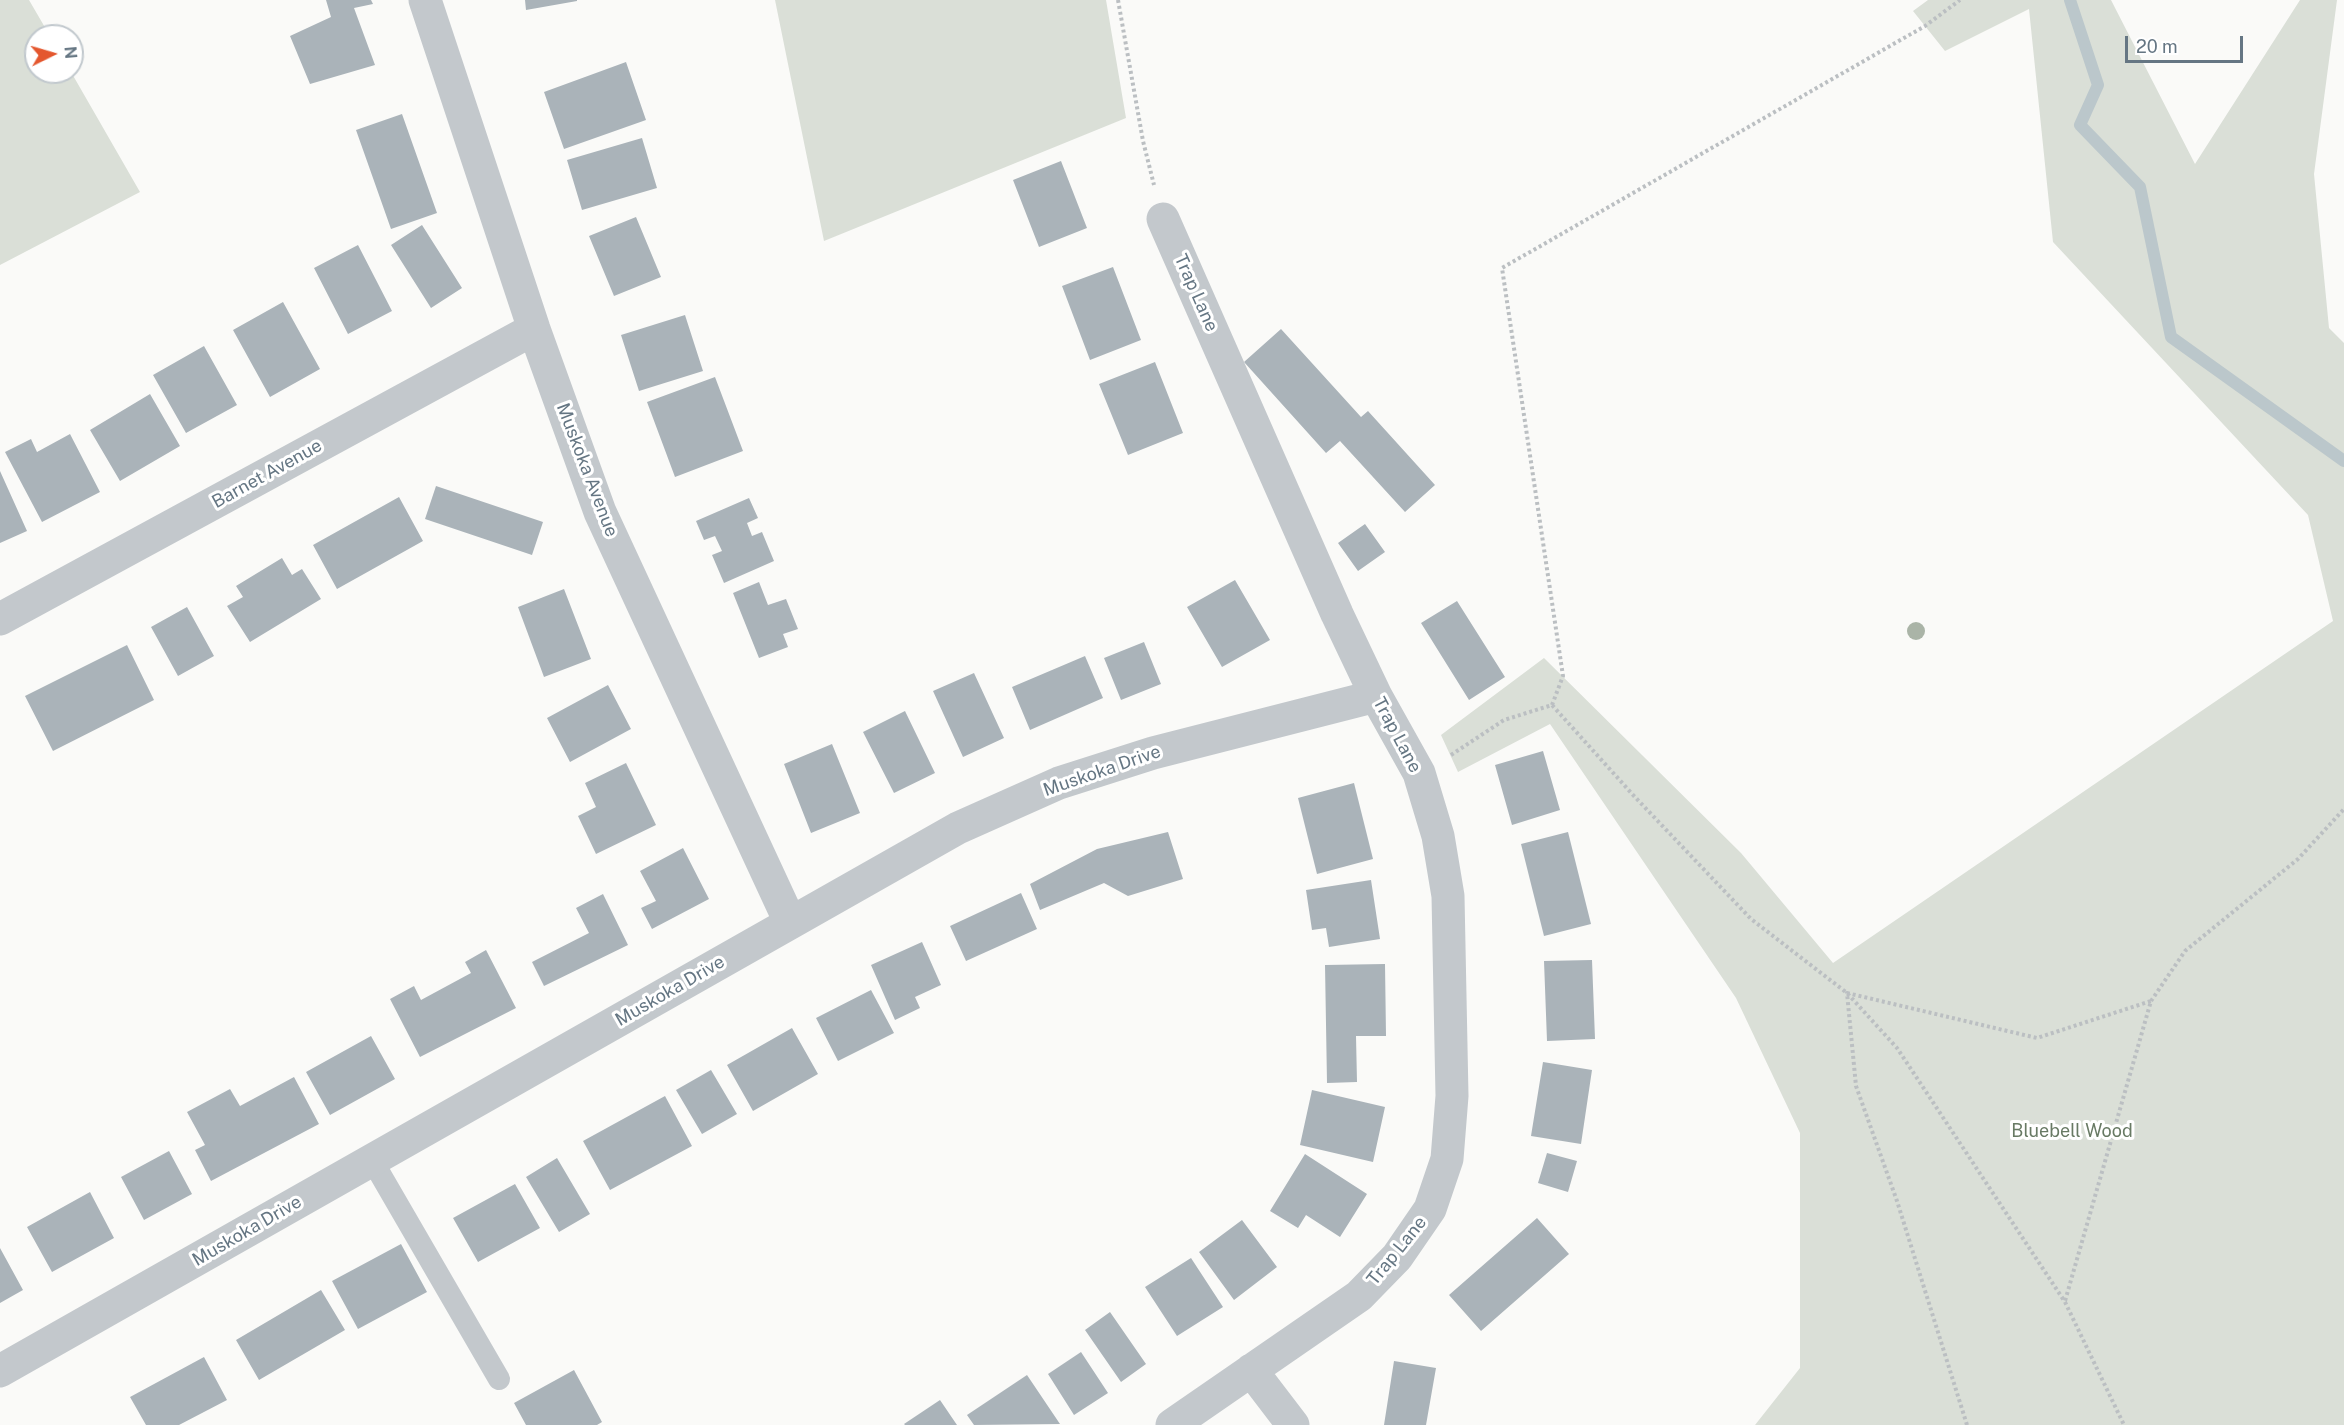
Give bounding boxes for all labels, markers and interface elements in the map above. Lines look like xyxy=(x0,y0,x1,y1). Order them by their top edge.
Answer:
north arrow xyxy=(24,24,84,84)
scale bar xyxy=(2128,24,2246,62)
text: 20 m xyxy=(2136,36,2178,57)
text: N xyxy=(60,45,80,60)
street label: Trap Lane xyxy=(1169,251,1223,335)
street label: Muskoka Avenue xyxy=(552,400,622,540)
street label: Barnet Avenue xyxy=(208,435,326,513)
street label: Trap Lane xyxy=(1368,694,1426,776)
street label: Muskoka Drive xyxy=(1041,741,1163,801)
street label: Muskoka Drive xyxy=(612,951,728,1031)
park label: Bluebell Wood xyxy=(2011,1120,2133,1142)
street label: Muskoka Drive xyxy=(189,1191,305,1271)
street label: Trap Lane xyxy=(1363,1212,1431,1290)

